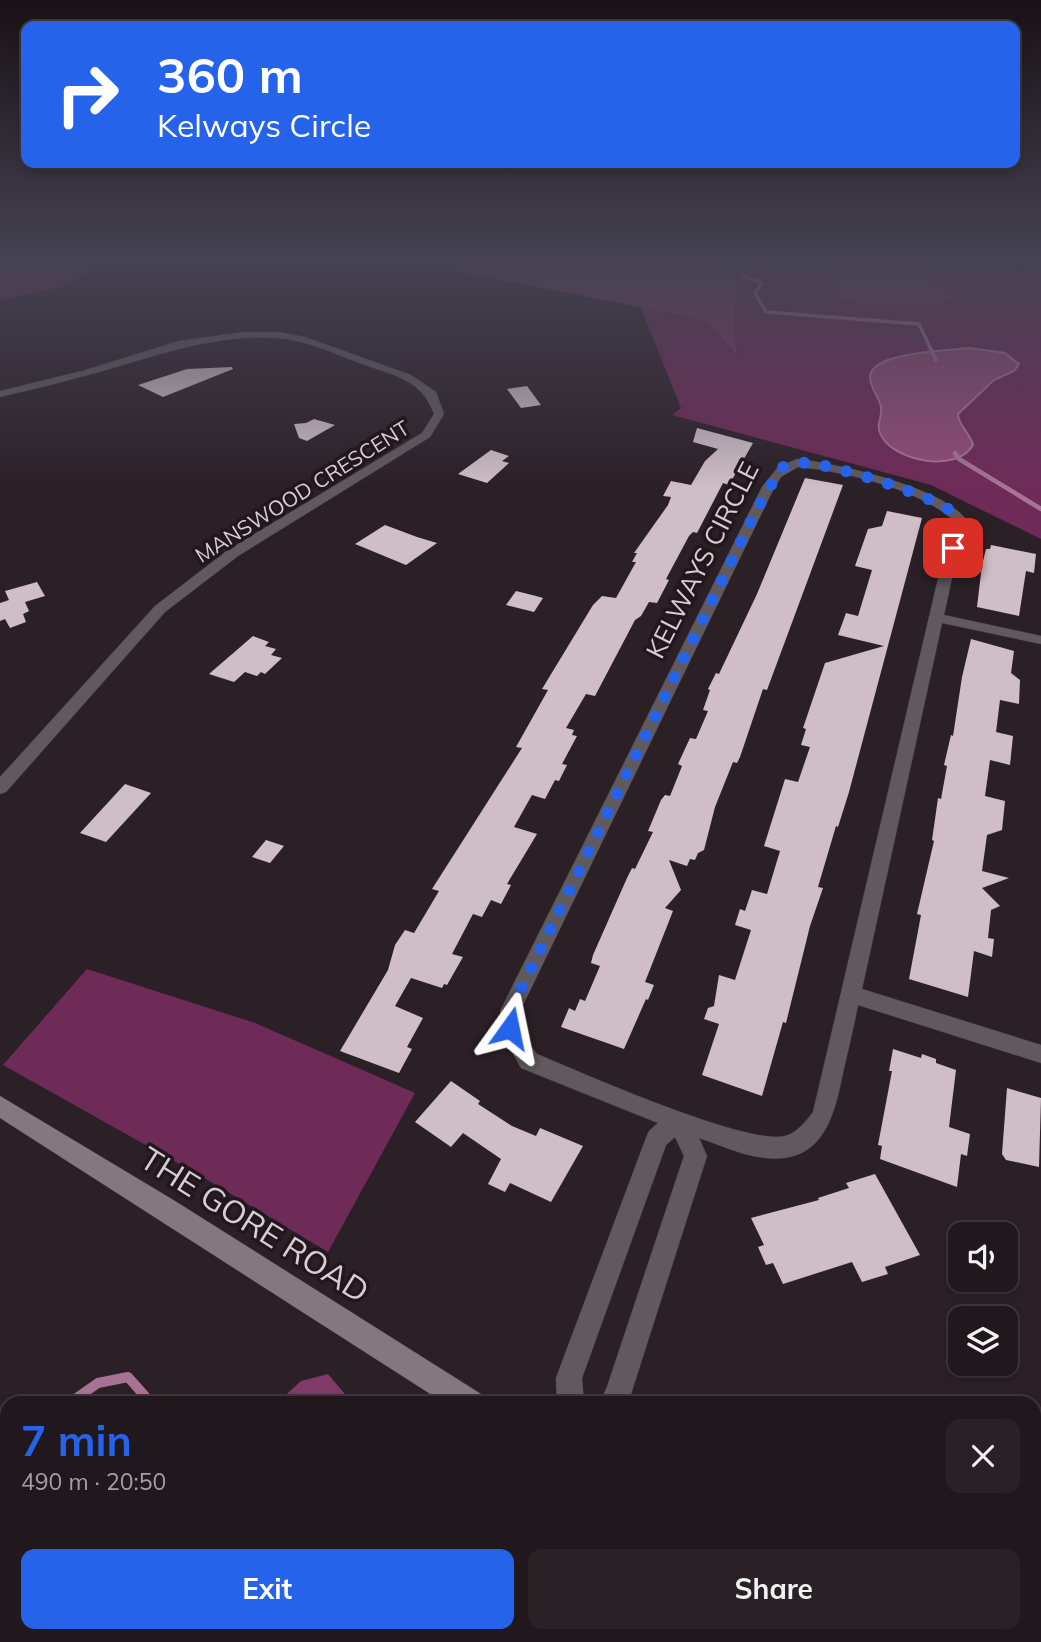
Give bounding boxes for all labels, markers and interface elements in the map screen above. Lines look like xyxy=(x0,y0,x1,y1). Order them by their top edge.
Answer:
text: 360 m xyxy=(157,44,303,105)
icon: right xyxy=(42,49,133,140)
text: Kelways Circle xyxy=(157,105,371,145)
street label: MANSWOOD CRESCENT xyxy=(190,414,414,568)
street label: KELWAYS CIRCLE xyxy=(638,456,766,664)
pin xyxy=(923,518,983,578)
icon: arrive xyxy=(934,529,972,567)
position arrow xyxy=(473,991,547,1065)
street label: THE GORE ROAD xyxy=(133,1138,377,1310)
map controls xyxy=(948,1222,1018,1376)
button: sound xyxy=(948,1222,1018,1292)
button: layers xyxy=(948,1306,1018,1376)
text: 7 min xyxy=(21,1414,132,1467)
button: close xyxy=(946,1419,1020,1493)
text: 490 m · 20:50 xyxy=(21,1467,166,1496)
button: Exit xyxy=(21,1549,514,1629)
button: Share xyxy=(528,1549,1020,1629)

